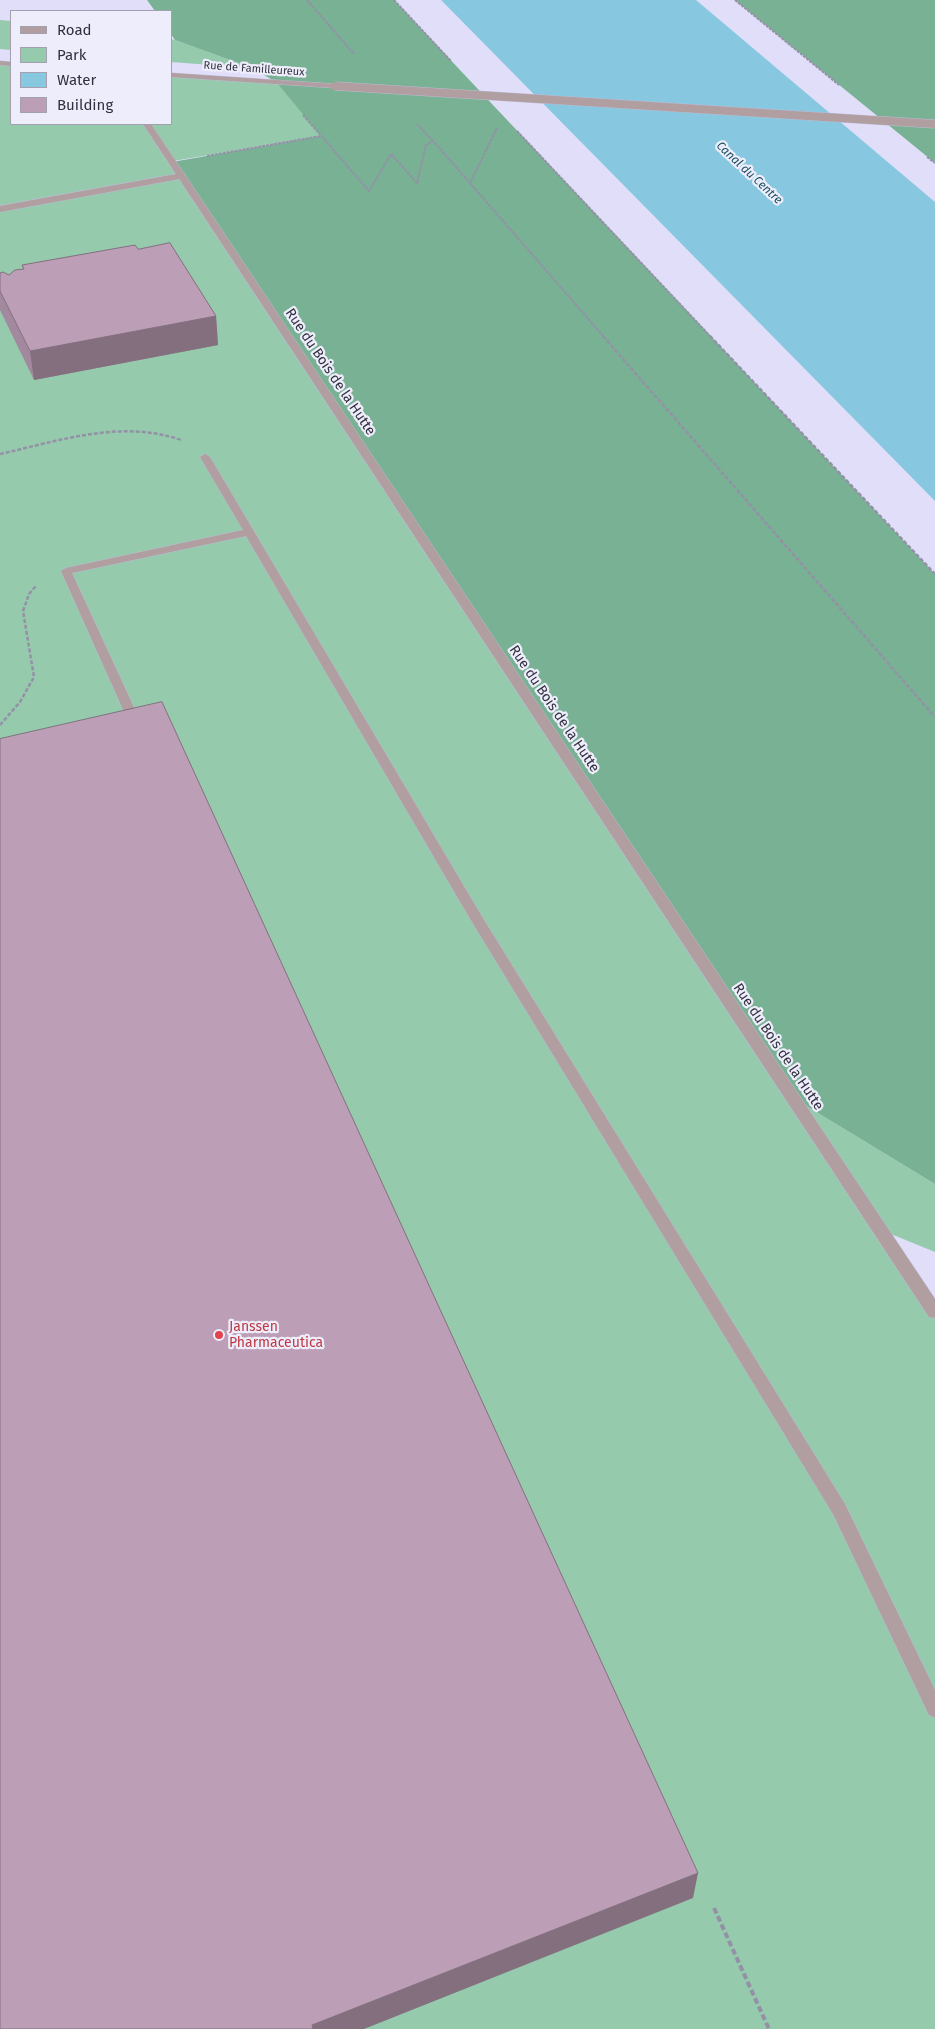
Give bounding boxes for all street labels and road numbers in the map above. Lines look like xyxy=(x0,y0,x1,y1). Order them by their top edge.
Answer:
street label: Rue de Familleureux xyxy=(203,59,305,79)
street label: Rue du Bois de la Hutte xyxy=(281,305,379,439)
street label: Rue du Bois de la Hutte xyxy=(505,642,603,776)
street label: Rue du Bois de la Hutte xyxy=(729,980,827,1114)

